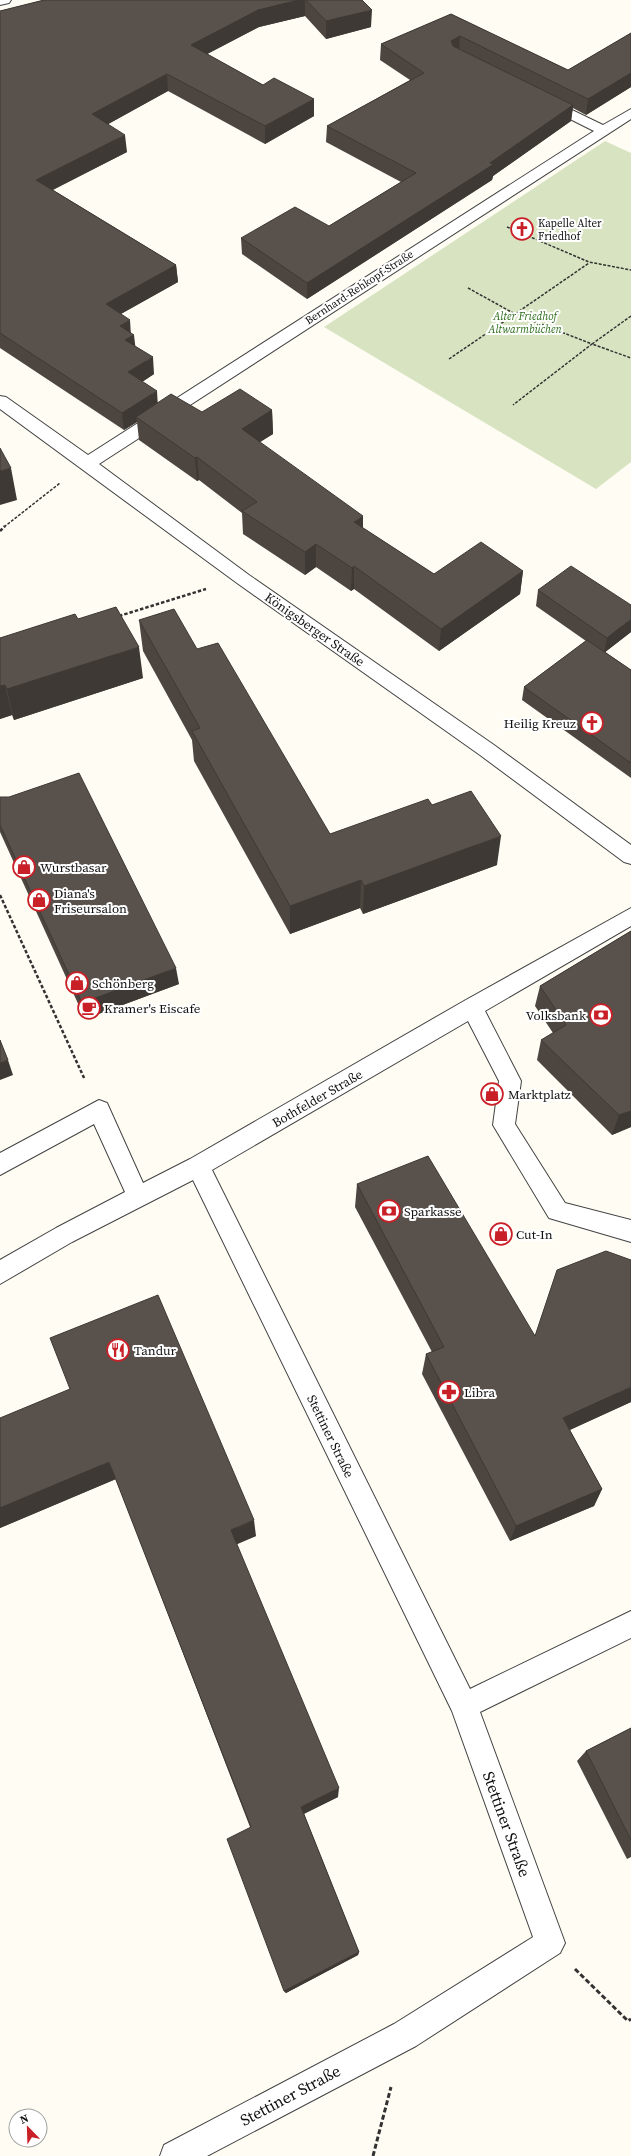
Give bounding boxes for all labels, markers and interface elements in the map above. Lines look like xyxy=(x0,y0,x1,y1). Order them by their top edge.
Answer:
church icon: Kapelle Alter Friedhof xyxy=(509,216,535,242)
place label: Kapelle Alter Friedhof xyxy=(538,216,602,244)
street label: Bernhard-Rehkopf-Straße xyxy=(302,247,417,328)
park label: Alter Friedhof Altwarmbüchen xyxy=(487,309,563,337)
street label: Königsberger Straße xyxy=(262,589,368,670)
church icon: Heilig Kreuz xyxy=(579,710,605,736)
place label: Heilig Kreuz xyxy=(504,715,576,732)
shop icon: Wurstbasar xyxy=(11,854,37,880)
place label: Wurstbasar xyxy=(40,859,107,876)
place label: Diana's Friseursalon xyxy=(54,885,127,917)
shop icon: Diana's Friseursalon xyxy=(26,887,52,913)
shop icon: Schönberg xyxy=(64,970,90,996)
place label: Schönberg xyxy=(92,975,154,992)
cafe icon: Kramer's Eiscafe xyxy=(76,995,102,1021)
place label: Kramer's Eiscafe xyxy=(104,1000,201,1017)
bank icon: Volksbank xyxy=(588,1002,614,1028)
place label: Volksbank xyxy=(526,1007,587,1024)
street label: Bothfelder Straße xyxy=(269,1065,366,1131)
shop icon: Marktplatz xyxy=(479,1081,505,1107)
place label: Marktplatz xyxy=(508,1086,571,1103)
bank icon: Sparkasse xyxy=(376,1198,402,1224)
place label: Sparkasse xyxy=(404,1203,462,1220)
shop icon: Cut-In xyxy=(488,1221,514,1247)
place label: Cut-In xyxy=(516,1226,553,1243)
restaurant icon: Tandur xyxy=(105,1337,131,1363)
place label: Tandur xyxy=(134,1342,177,1359)
pharmacy icon: Libra xyxy=(436,1379,462,1405)
place label: Libra xyxy=(464,1384,495,1401)
street label: Stettiner Straße xyxy=(303,1392,358,1481)
street label: Stettiner Straße xyxy=(478,1768,536,1880)
street label: Stettiner Straße xyxy=(236,2059,344,2131)
north arrow xyxy=(8,2108,48,2148)
text: N xyxy=(18,2111,31,2128)

